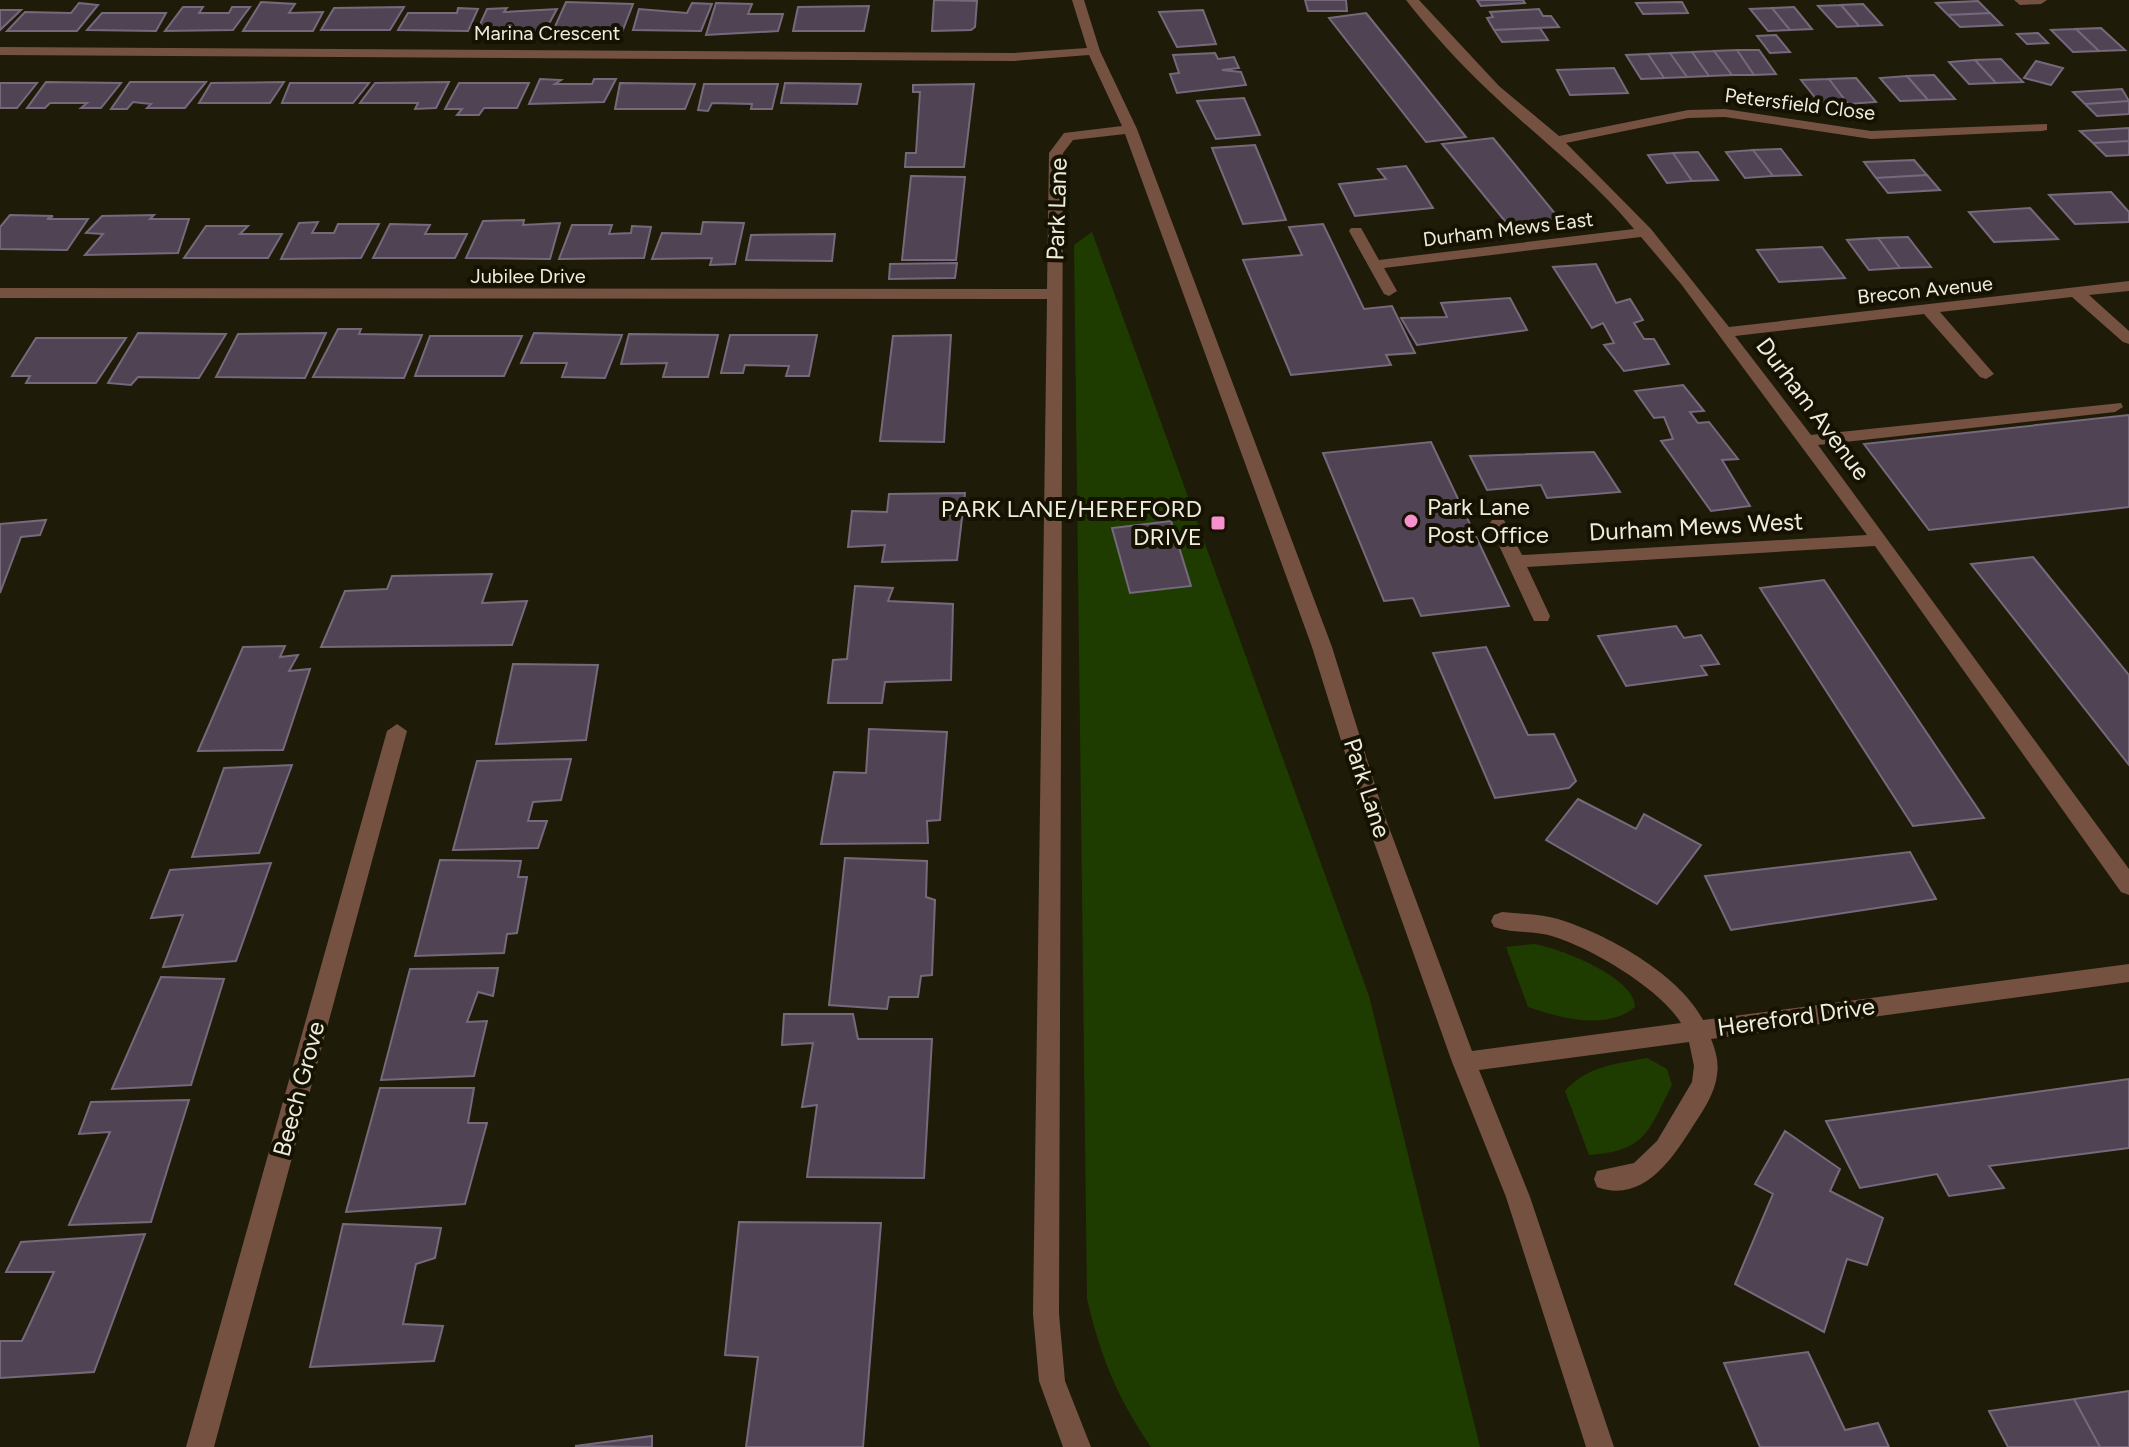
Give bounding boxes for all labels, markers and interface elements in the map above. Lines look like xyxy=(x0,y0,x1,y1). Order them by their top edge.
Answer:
street label: Marina Crescent xyxy=(474,21,620,45)
street label: Petersfield Close xyxy=(1723,83,1877,125)
street label: Park Lane xyxy=(1040,157,1073,261)
street label: Durham Mews East xyxy=(1421,207,1595,251)
street label: Jubilee Drive xyxy=(470,264,586,288)
street label: Brecon Avenue xyxy=(1856,271,1994,309)
street label: Durham Avenue xyxy=(1750,332,1876,486)
place label: Park Lane Post Office xyxy=(1427,492,1549,549)
place label: PARK LANE/HEREFORD DRIVE xyxy=(941,494,1202,551)
street label: Durham Mews West xyxy=(1588,506,1804,547)
marker: Park Lane Post Office xyxy=(1402,512,1420,530)
marker: PARK LANE/HEREFORD DRIVE xyxy=(1209,514,1227,532)
street label: Park Lane xyxy=(1338,734,1397,841)
street label: Hereford Drive xyxy=(1715,991,1876,1042)
street label: Beech Grove xyxy=(267,1018,330,1159)

